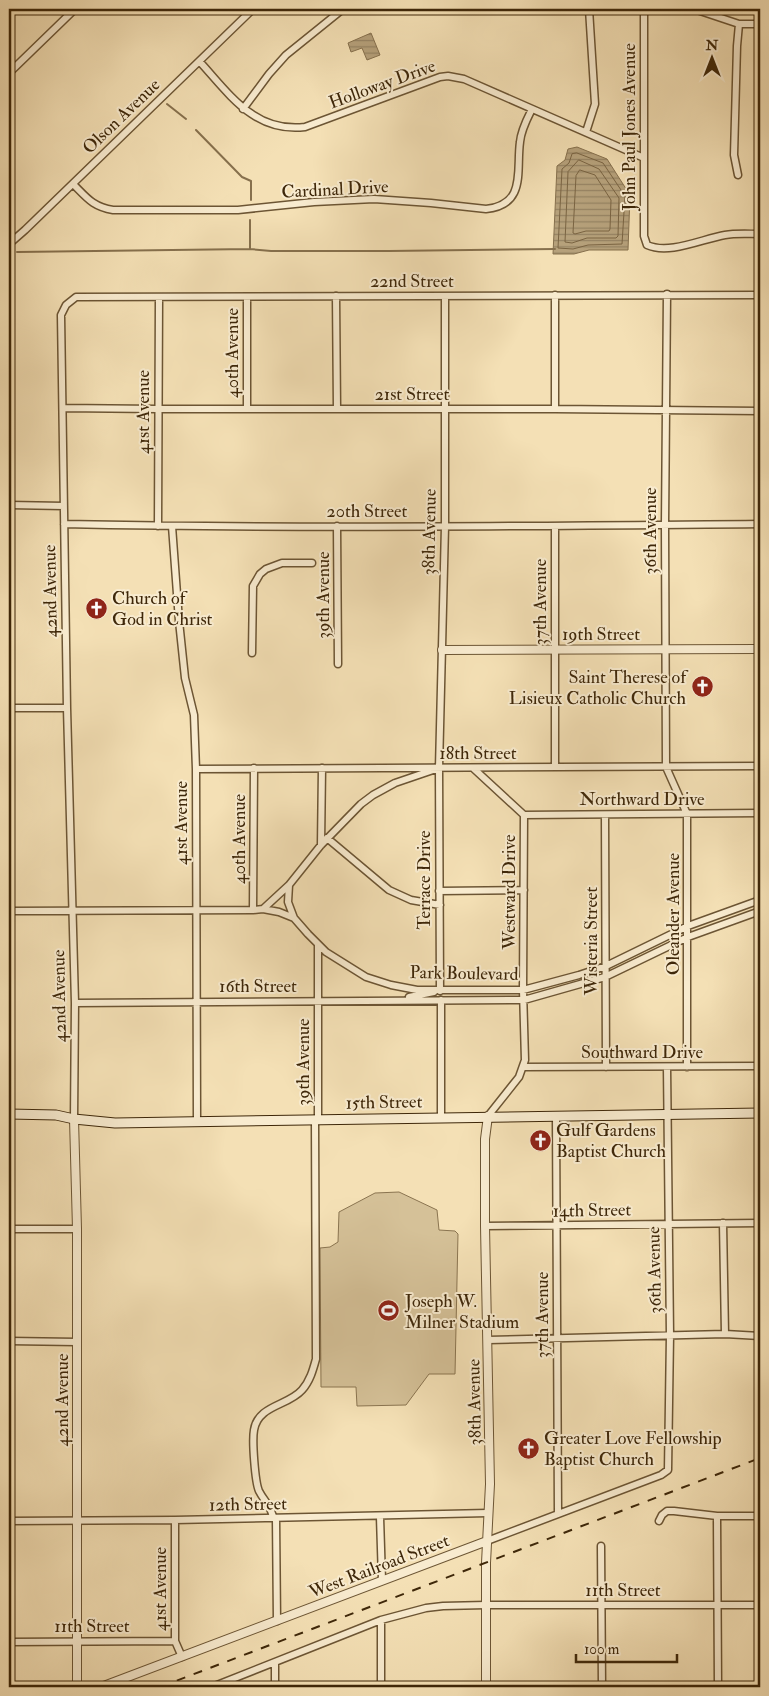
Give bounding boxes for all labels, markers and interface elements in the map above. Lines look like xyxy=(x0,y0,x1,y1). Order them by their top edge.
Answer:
north arrow xyxy=(686,32,736,82)
text: N xyxy=(705,37,719,54)
street label: John Paul Jones Avenue xyxy=(618,43,641,212)
street label: Holloway Drive xyxy=(326,54,439,114)
street label: Olson Avenue xyxy=(78,73,165,159)
street label: Cardinal Drive xyxy=(281,175,390,204)
street label: 22nd Street xyxy=(370,270,454,293)
street label: 40th Avenue xyxy=(221,307,244,398)
street label: 41st Avenue xyxy=(132,370,155,454)
street label: 21st Street xyxy=(375,383,450,406)
street label: 36th Avenue xyxy=(639,487,662,575)
street label: 38th Avenue xyxy=(417,488,442,575)
street label: 20th Street xyxy=(327,500,408,523)
street label: 42nd Avenue xyxy=(38,544,63,638)
street label: 39th Avenue xyxy=(312,551,335,639)
street label: 37th Avenue xyxy=(529,558,552,645)
place label: Church of God in Christ xyxy=(112,587,213,631)
church icon: Church of God in Christ xyxy=(84,596,108,620)
street label: 19th Street xyxy=(562,623,640,646)
place label: Saint Therese of Lisieux Catholic Church xyxy=(509,666,689,710)
church icon: Saint Therese of Lisieux Catholic Church xyxy=(690,675,714,699)
street label: 18th Street xyxy=(439,742,517,765)
street label: 41st Avenue xyxy=(170,781,193,865)
street label: Northward Drive xyxy=(579,788,705,811)
street label: 40th Avenue xyxy=(228,793,251,884)
street label: Terrace Drive xyxy=(413,830,436,930)
street label: Westward Drive xyxy=(498,834,521,951)
street label: Oleander Avenue xyxy=(662,852,685,975)
street label: Wisteria Street xyxy=(580,886,603,996)
street label: 42nd Avenue xyxy=(47,949,72,1043)
street label: Park Boulevard xyxy=(409,961,519,986)
street label: 16th Street xyxy=(219,975,297,998)
street label: 39th Avenue xyxy=(292,1018,315,1106)
street label: Southward Drive xyxy=(581,1041,703,1064)
street label: 15th Street xyxy=(345,1090,423,1115)
place label: Gulf Gardens Baptist Church xyxy=(556,1119,666,1163)
church icon: Gulf Gardens Baptist Church xyxy=(528,1128,552,1152)
street label: 14th Street xyxy=(553,1198,632,1223)
street label: 36th Avenue xyxy=(642,1226,667,1314)
street label: 37th Avenue xyxy=(531,1271,554,1358)
place label: Joseph W. Milner Stadium xyxy=(404,1290,519,1334)
sports icon: Joseph W. Milner Stadium xyxy=(377,1299,401,1323)
street label: 42nd Avenue xyxy=(51,1353,74,1446)
street label: 38th Avenue xyxy=(462,1358,487,1445)
place label: Greater Love Fellowship Baptist Church xyxy=(544,1427,722,1471)
church icon: Greater Love Fellowship Baptist Church xyxy=(516,1436,540,1460)
street label: 12th Street xyxy=(209,1492,287,1517)
street label: West Railroad Street xyxy=(305,1529,453,1604)
street label: 41st Avenue xyxy=(149,1547,172,1631)
street label: 11th Street xyxy=(585,1579,661,1602)
street label: 11th Street xyxy=(54,1615,130,1638)
scale bar xyxy=(576,1631,678,1663)
text: 100 m xyxy=(584,1640,620,1659)

